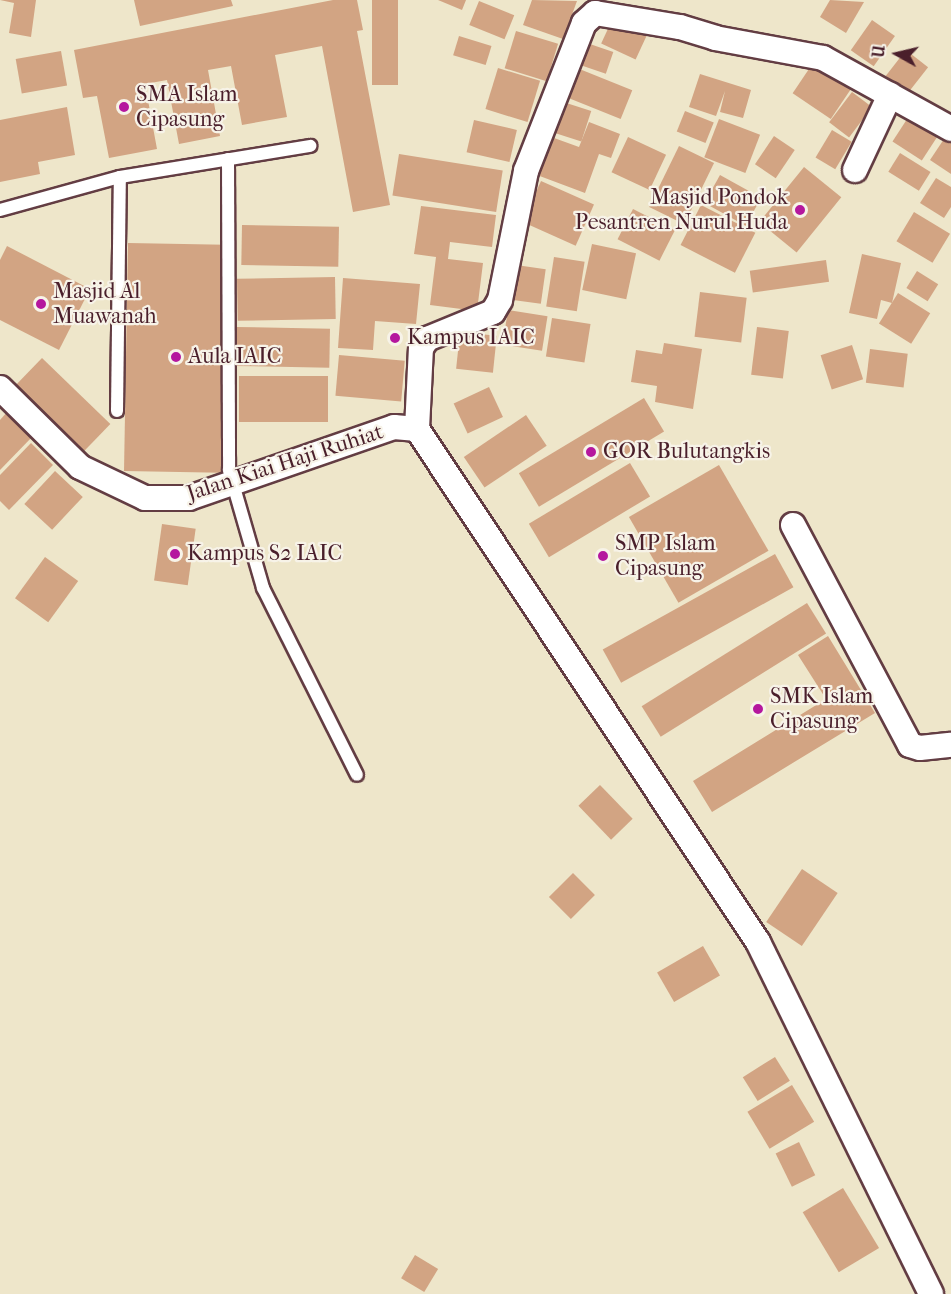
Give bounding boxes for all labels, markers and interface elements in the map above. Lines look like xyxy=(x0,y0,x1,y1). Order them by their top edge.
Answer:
north arrow xyxy=(867,24,927,84)
text: U xyxy=(868,44,889,59)
place label: SMA Islam Cipasung xyxy=(136,81,238,132)
marker: SMA Islam Cipasung xyxy=(117,100,131,114)
place label: Masjid Pondok Pesantren Nurul Huda xyxy=(575,184,788,236)
marker: Masjid Pondok Pesantren Nurul Huda xyxy=(793,203,807,217)
place label: Masjid Al Muawanah xyxy=(53,278,157,330)
marker: Masjid Al Muawanah xyxy=(34,297,48,311)
place label: Kampus IAIC xyxy=(407,325,535,351)
marker: Kampus IAIC xyxy=(388,331,402,345)
place label: Aula IAIC xyxy=(188,344,281,370)
marker: Aula IAIC xyxy=(169,350,183,364)
street label: Jalan Kiai Haji Ruhiat xyxy=(183,419,387,507)
place label: GOR Bulutangkis xyxy=(603,439,770,465)
marker: GOR Bulutangkis xyxy=(584,445,598,459)
place label: SMP Islam Cipasung xyxy=(615,530,716,582)
place label: Kampus S2 IAIC xyxy=(187,541,342,567)
marker: Kampus S2 IAIC xyxy=(168,547,182,561)
marker: SMP Islam Cipasung xyxy=(596,549,610,563)
place label: SMK Islam Cipasung xyxy=(770,683,873,734)
marker: SMK Islam Cipasung xyxy=(751,702,765,716)

